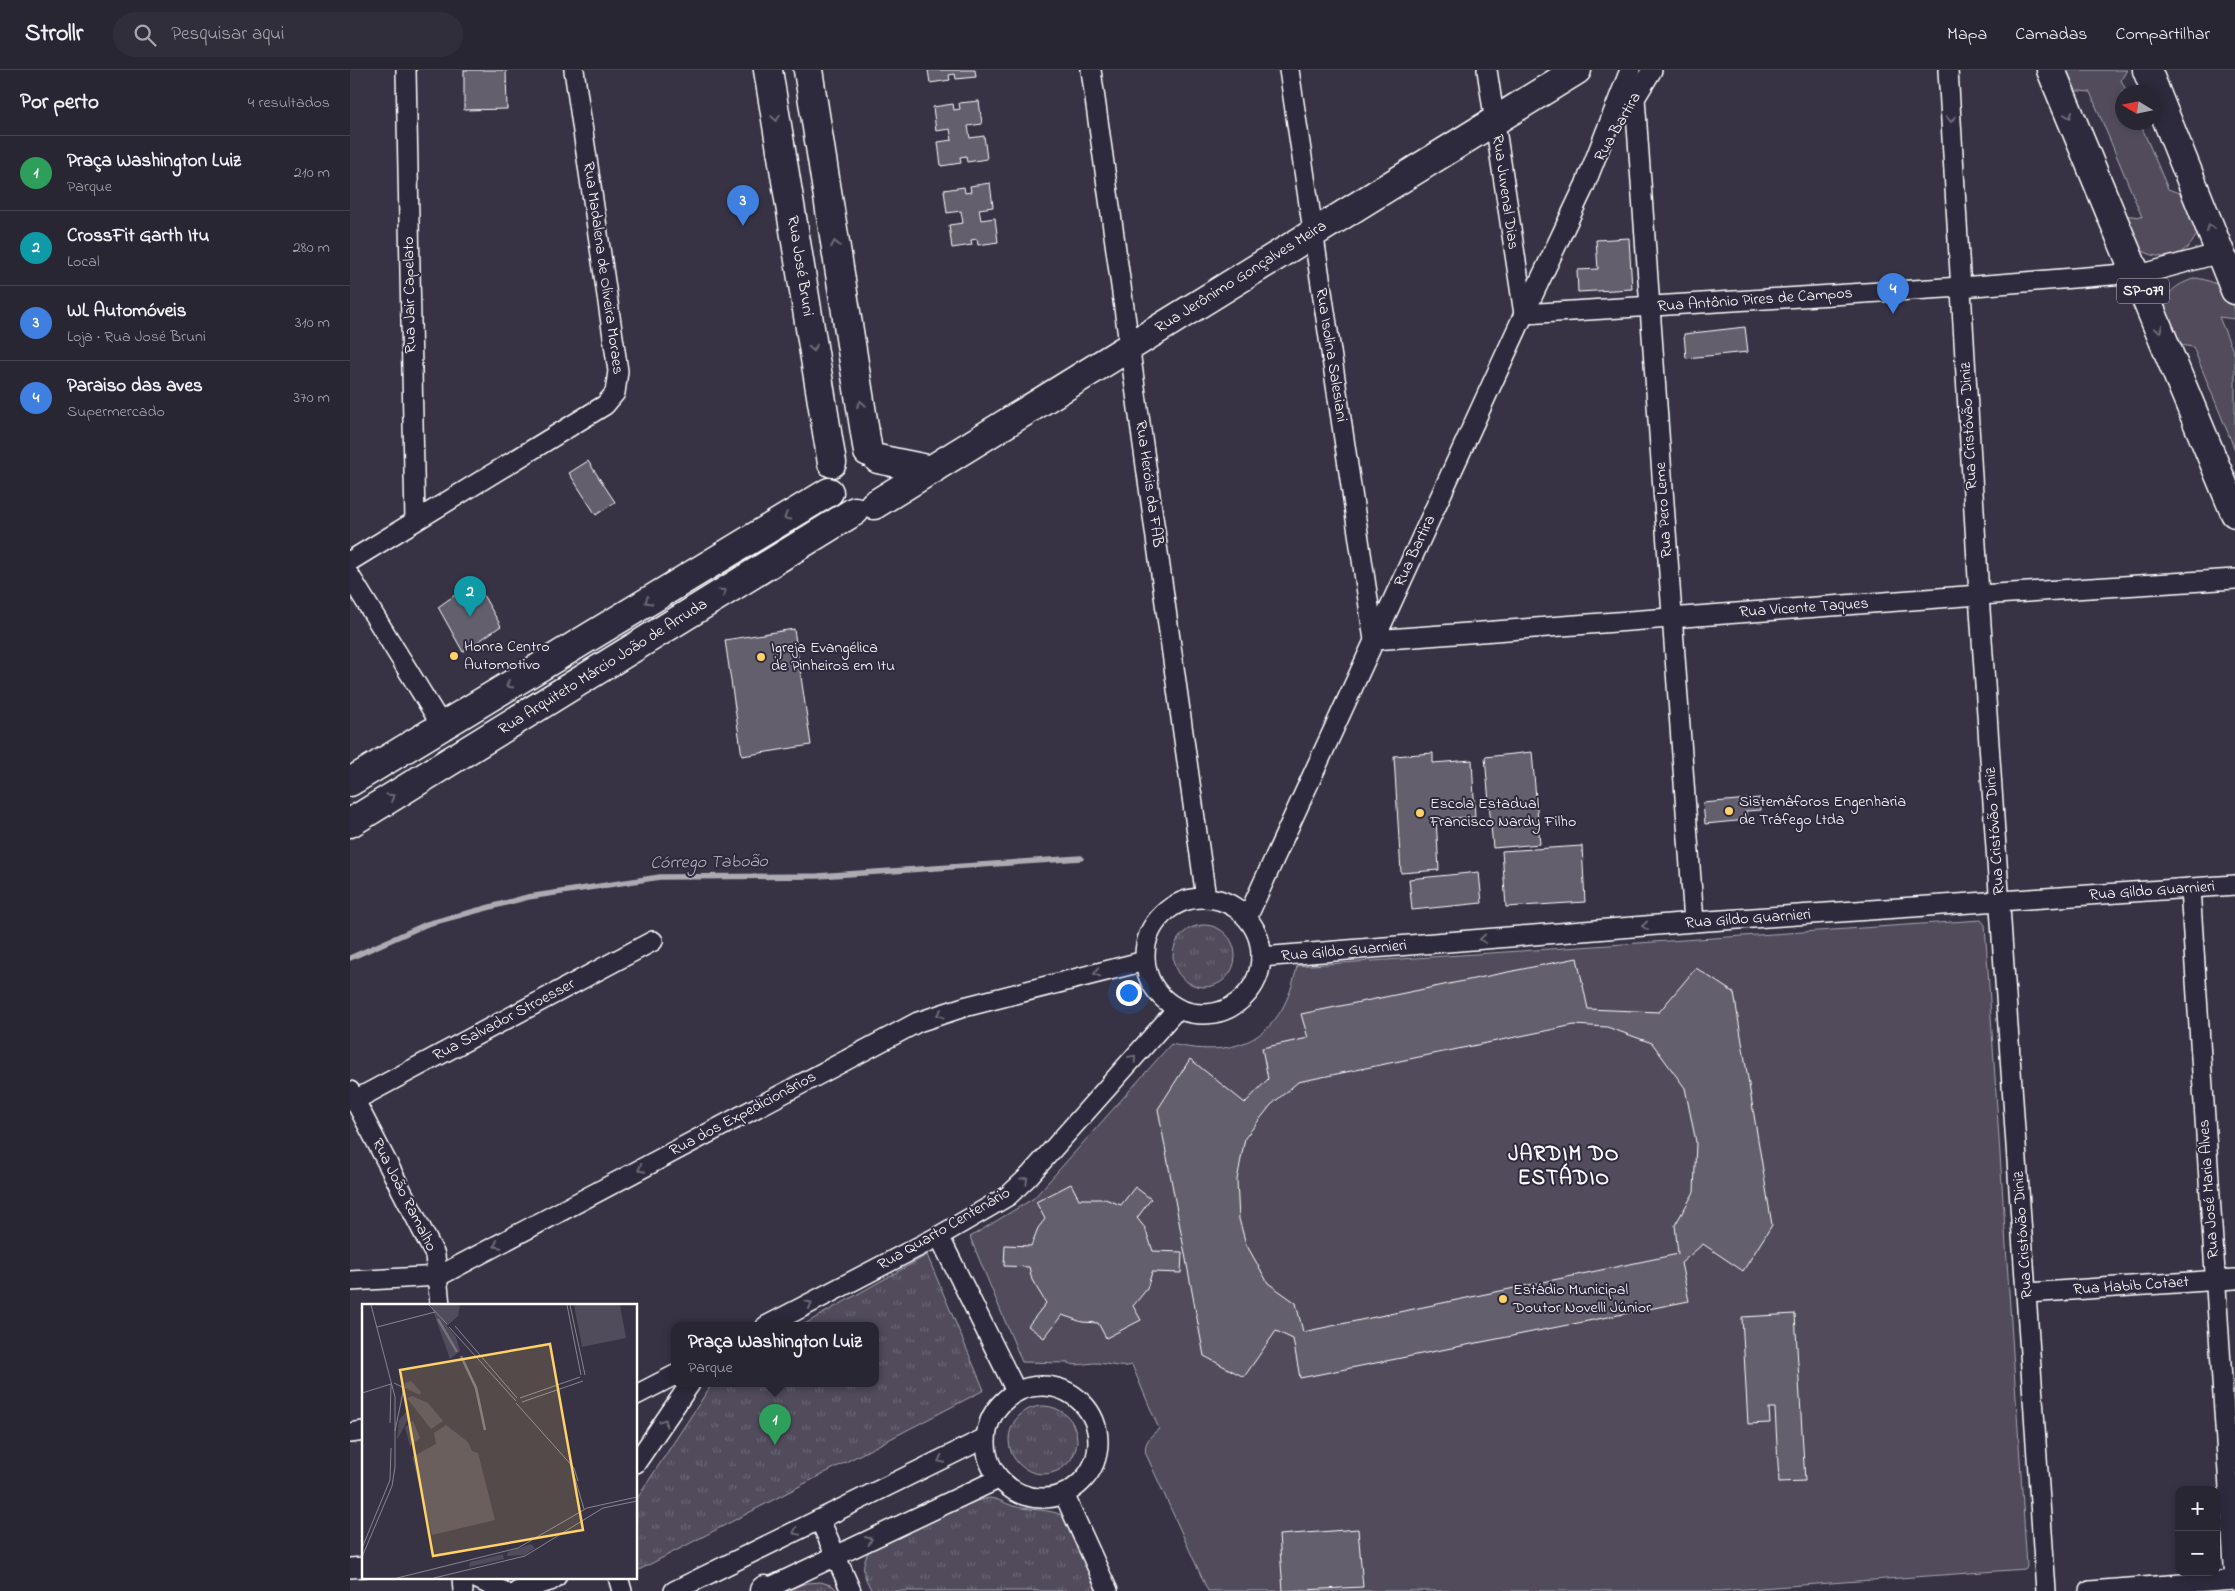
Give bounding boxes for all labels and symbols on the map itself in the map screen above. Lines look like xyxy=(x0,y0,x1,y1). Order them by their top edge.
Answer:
north arrow xyxy=(2115,85,2160,130)
street label: Rua Bartira xyxy=(1588,88,1648,166)
one-way arrow xyxy=(2063,110,2074,119)
one-way arrow xyxy=(770,114,780,122)
one-way arrow xyxy=(1945,115,1956,123)
street label: Rua Juvenal Dias xyxy=(1485,133,1525,251)
street label: Rua Madalena de Oliveira Moraes xyxy=(576,160,630,376)
pin: 3 xyxy=(727,185,759,226)
street label: Rua José Bruni xyxy=(780,214,820,318)
street label: Rua Jerônimo Gonçalves Meira xyxy=(1151,214,1331,340)
one-way arrow xyxy=(2206,225,2216,233)
street label: Rua Jair Capelato xyxy=(397,236,423,354)
one-way arrow xyxy=(831,239,841,248)
pin: 4 xyxy=(1877,273,1909,314)
road number: SP-079 xyxy=(2117,278,2169,304)
street label: Rua Antônio Pires de Campos xyxy=(1657,281,1853,319)
street label: Rua Isolina Salesiani xyxy=(1309,286,1353,424)
one-way arrow xyxy=(2154,325,2164,333)
one-way arrow xyxy=(808,343,818,352)
street label: Rua Cristóvão Diniz xyxy=(1954,361,1984,490)
one-way arrow xyxy=(856,400,866,409)
street label: Rua Heróis da FAB xyxy=(1128,419,1170,549)
street label: Rua Pero Leme xyxy=(1649,460,1679,559)
one-way arrow xyxy=(784,510,793,520)
street label: Rua Bartira xyxy=(1388,511,1442,591)
pin: 2 xyxy=(454,576,486,617)
one-way arrow xyxy=(718,589,727,599)
street label: Rua Vicente Taques xyxy=(1739,592,1869,624)
street label: Rua Arquiteto Márcio João de Arruda xyxy=(494,593,712,741)
one-way arrow xyxy=(645,595,654,605)
place label: Honra Centro Automotivo xyxy=(464,635,550,677)
place label: Igreja Evangélica de Pinheiros em Itu xyxy=(771,636,895,678)
marker: Honra Centro Automotivo xyxy=(448,650,460,662)
marker: Igreja Evangélica de Pinheiros em Itu xyxy=(755,651,767,663)
one-way arrow xyxy=(506,679,515,689)
street label: Rua Cristóvão Diniz xyxy=(1979,766,2011,896)
place label: Sistemáforos Engenharia de Tráfego Ltda xyxy=(1739,790,1906,832)
place label: Escola Estadual Francisco Nardy Filho xyxy=(1429,792,1576,834)
one-way arrow xyxy=(386,794,395,804)
marker: Sistemáforos Engenharia de Tráfego Ltda xyxy=(1723,805,1735,817)
marker: Escola Estadual Francisco Nardy Filho xyxy=(1414,807,1426,819)
water label: Córrego Taboão xyxy=(650,849,769,877)
street label: Rua Gildo Guarnieri xyxy=(2088,875,2216,907)
street label: Rua Gildo Guarnieri xyxy=(1684,903,1812,935)
one-way arrow xyxy=(1641,921,1649,932)
street label: Rua Gildo Guarnieri xyxy=(1280,934,1408,968)
one-way arrow xyxy=(1479,934,1487,945)
one-way arrow xyxy=(1094,967,1102,977)
street label: Rua Salvador Stroesser xyxy=(429,972,579,1068)
your location xyxy=(1116,980,1142,1006)
one-way arrow xyxy=(937,1009,945,1019)
one-way arrow xyxy=(1127,1055,1136,1064)
street label: Rua dos Expedicionários xyxy=(665,1065,821,1163)
street label: Rua José Maria Alves xyxy=(2192,1119,2226,1259)
street label: Rua João Ramalho xyxy=(365,1134,443,1256)
district label: JARDIM DO ESTÁDIO xyxy=(1508,1140,1620,1194)
one-way arrow xyxy=(637,1163,646,1173)
street label: Rua Cristóvão Diniz xyxy=(2007,1170,2039,1300)
one-way arrow xyxy=(1019,1176,1028,1185)
street label: Rua Quarto Centenário xyxy=(873,1181,1015,1277)
one-way arrow xyxy=(493,1239,502,1249)
street label: Rua Habib Cotaet xyxy=(2072,1270,2190,1302)
place label: Estádio Municipal Doutor Novelli Júnior xyxy=(1512,1278,1651,1320)
marker: Estádio Municipal Doutor Novelli Júnior xyxy=(1497,1293,1509,1305)
one-way arrow xyxy=(804,1300,813,1310)
inset map xyxy=(362,1304,638,1578)
pin: 1 xyxy=(759,1404,791,1445)
one-way arrow xyxy=(658,1418,667,1428)
one-way arrow xyxy=(937,1454,946,1464)
one-way arrow xyxy=(792,1526,801,1536)
one-way arrow xyxy=(864,1536,873,1546)

